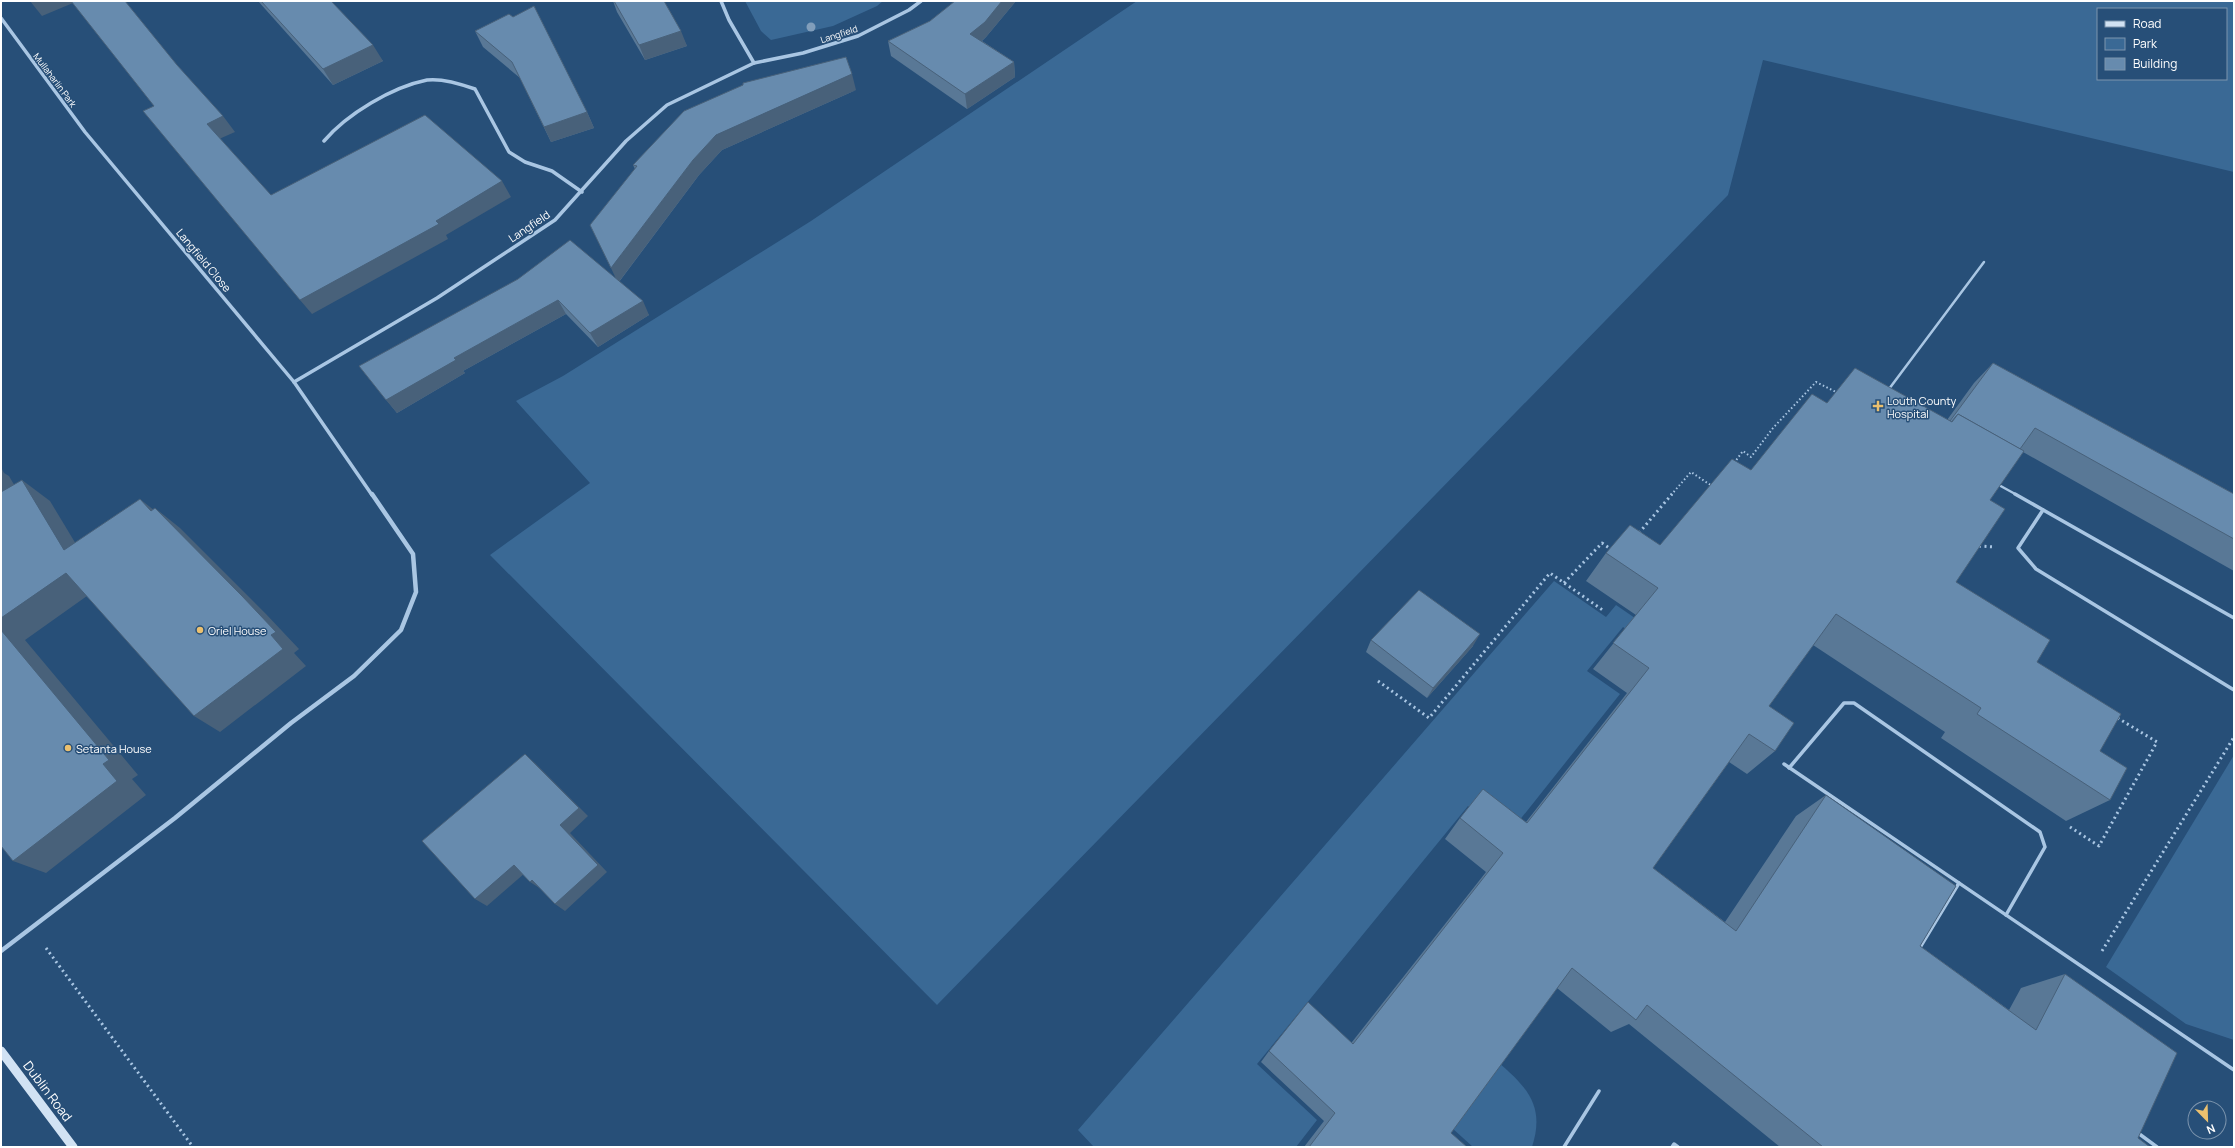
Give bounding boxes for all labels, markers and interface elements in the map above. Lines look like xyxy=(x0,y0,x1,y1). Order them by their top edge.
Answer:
legend xyxy=(2097,8,2227,80)
text: Road xyxy=(2133,15,2161,32)
street label: Langfield xyxy=(819,22,859,46)
text: Park xyxy=(2133,35,2158,52)
street label: Mullaharlin Park xyxy=(30,50,80,110)
text: Building xyxy=(2133,55,2177,72)
street label: Langfield xyxy=(505,207,553,245)
street label: Langfield Close xyxy=(173,225,235,295)
place label: Louth County Hospital xyxy=(1887,393,1956,421)
marker: Louth County Hospital xyxy=(1872,400,1884,412)
place label: Oriel House xyxy=(208,623,267,638)
marker: Oriel House xyxy=(195,625,205,635)
place label: Setanta House xyxy=(76,741,152,756)
marker: Setanta House xyxy=(63,743,73,753)
street label: Dublin Road xyxy=(19,1057,77,1125)
north arrow xyxy=(2187,1100,2227,1140)
text: N xyxy=(2204,1121,2218,1138)

